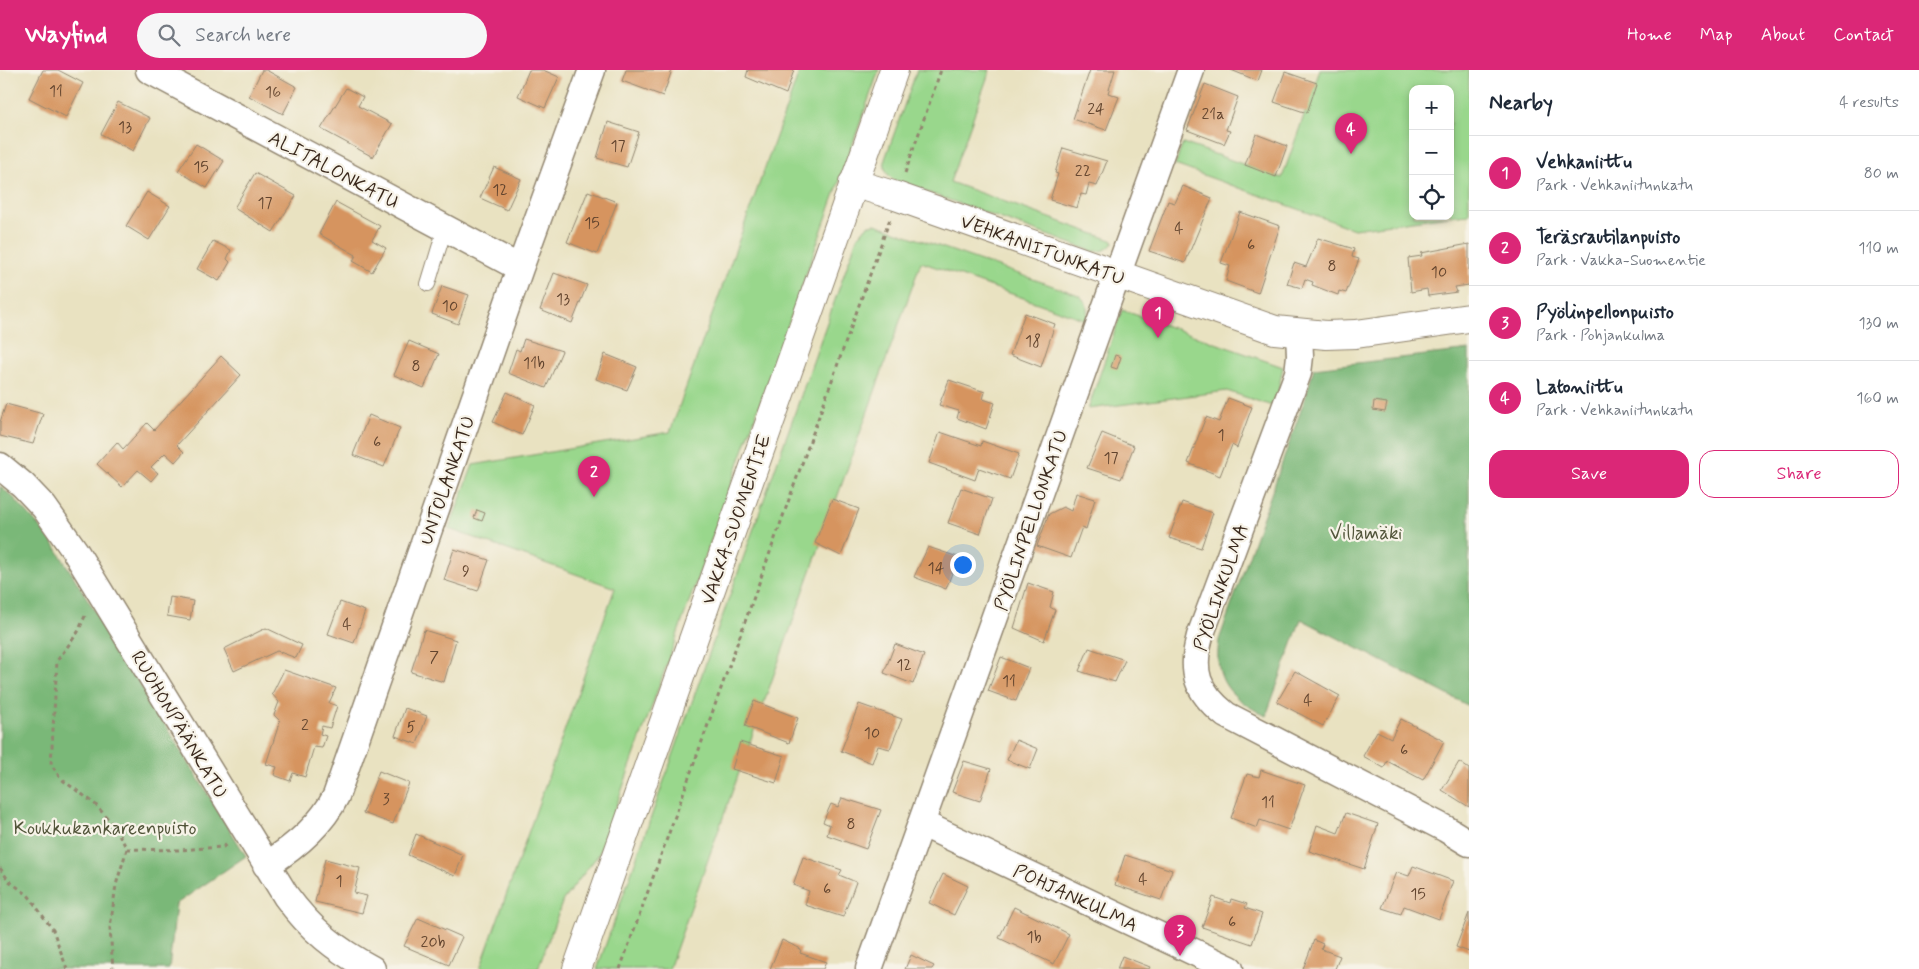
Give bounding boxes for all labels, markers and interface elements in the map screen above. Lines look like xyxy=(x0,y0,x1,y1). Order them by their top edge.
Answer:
search box xyxy=(137,13,487,58)
text: Wayfind xyxy=(25,20,107,51)
icon: search xyxy=(155,21,183,49)
text: Search here xyxy=(195,23,291,48)
text: Home xyxy=(1627,23,1672,47)
text: Map xyxy=(1700,23,1733,47)
text: About xyxy=(1761,23,1805,47)
text: Contact xyxy=(1833,23,1894,47)
house number: 11 xyxy=(49,81,63,102)
house number: 16 xyxy=(265,82,281,103)
map controls xyxy=(1409,85,1454,220)
button: + xyxy=(1409,85,1454,130)
text: Nearby xyxy=(1489,89,1553,117)
text: 4 results xyxy=(1839,92,1899,113)
house number: 24 xyxy=(1087,99,1105,120)
house number: 21a xyxy=(1202,104,1224,125)
pin: 4 xyxy=(1335,113,1367,154)
house number: 13 xyxy=(118,117,132,138)
street label: ALITALONKATU xyxy=(264,126,403,215)
button: − xyxy=(1409,130,1454,175)
house number: 17 xyxy=(610,136,626,157)
text: Vehkaniittu xyxy=(1536,150,1632,175)
house number: 15 xyxy=(193,157,209,178)
house number: 22 xyxy=(1075,161,1091,182)
text: 1 xyxy=(1501,163,1509,184)
text: 80 m xyxy=(1864,163,1899,184)
button: locate xyxy=(1409,175,1454,220)
text: Park · Vehkaniitunkatu xyxy=(1536,175,1693,196)
house number: 12 xyxy=(492,180,508,201)
house number: 17 xyxy=(257,193,273,214)
street label: VEHKANIITUNKATU xyxy=(957,209,1128,292)
house number: 15 xyxy=(584,213,600,234)
house number: 4 xyxy=(1174,218,1184,239)
text: Teräsrautilanpuisto xyxy=(1536,225,1680,250)
house number: 6 xyxy=(1247,235,1255,256)
text: 2 xyxy=(1501,238,1509,259)
text: 110 m xyxy=(1858,238,1899,259)
text: Park · Vakka-Suomentie xyxy=(1536,250,1706,271)
house number: 8 xyxy=(1327,256,1337,277)
house number: 10 xyxy=(1431,262,1447,283)
house number: 13 xyxy=(556,289,570,310)
house number: 10 xyxy=(442,296,458,317)
pin: 1 xyxy=(1142,297,1174,338)
text: Pyölinpellonpuisto xyxy=(1536,300,1674,325)
text: 3 xyxy=(1501,313,1509,334)
text: 130 m xyxy=(1858,313,1899,334)
text: Park · Pohjankulma xyxy=(1536,325,1665,346)
house number: 18 xyxy=(1025,331,1041,352)
house number: 11b xyxy=(523,353,545,374)
house number: 8 xyxy=(411,356,421,377)
text: Latoniittu xyxy=(1536,375,1623,400)
text: 4 xyxy=(1500,388,1510,409)
text: 160 m xyxy=(1856,388,1899,409)
text: Park · Vehkaniitunkatu xyxy=(1536,400,1693,421)
street label: UNTOLANKATU xyxy=(414,413,481,548)
house number: 1 xyxy=(1217,425,1225,446)
street label: PYÖLINPELLONKATU xyxy=(989,427,1074,614)
street label: VAKKA-SUOMENTIE xyxy=(695,431,777,608)
house number: 6 xyxy=(373,432,381,453)
house number: 17 xyxy=(1103,448,1119,469)
button: Save xyxy=(1489,450,1689,498)
button: Share xyxy=(1699,450,1899,498)
pin: 2 xyxy=(578,456,610,497)
street label: PYÖLINKULMA xyxy=(1188,520,1255,655)
park label: Villamäki xyxy=(1330,521,1402,546)
your location xyxy=(950,552,976,578)
house number: 14 xyxy=(928,558,945,579)
house number: 9 xyxy=(462,561,470,582)
house number: 4 xyxy=(342,614,352,635)
street label: RUOHONPÄÄNKATU xyxy=(125,646,233,803)
house number: 7 xyxy=(429,647,439,668)
house number: 12 xyxy=(896,655,912,676)
house number: 11 xyxy=(1002,671,1016,692)
house number: 4 xyxy=(1303,690,1313,711)
house number: 2 xyxy=(301,715,309,736)
house number: 5 xyxy=(406,717,416,738)
house number: 10 xyxy=(864,723,880,744)
house number: 6 xyxy=(1400,740,1408,761)
house number: 3 xyxy=(382,789,390,810)
house number: 11 xyxy=(1261,792,1275,813)
house number: 8 xyxy=(846,814,856,835)
park label: Koukkukankareenpuisto xyxy=(13,816,197,841)
street label: POHJANKULMA xyxy=(1009,859,1142,938)
house number: 4 xyxy=(1138,869,1148,890)
house number: 1 xyxy=(335,871,343,892)
house number: 6 xyxy=(823,879,831,900)
house number: 15 xyxy=(1410,884,1426,905)
house number: 6 xyxy=(1228,912,1236,933)
pin: 3 xyxy=(1164,915,1196,956)
house number: 1b xyxy=(1026,927,1042,948)
house number: 20b xyxy=(421,932,446,953)

